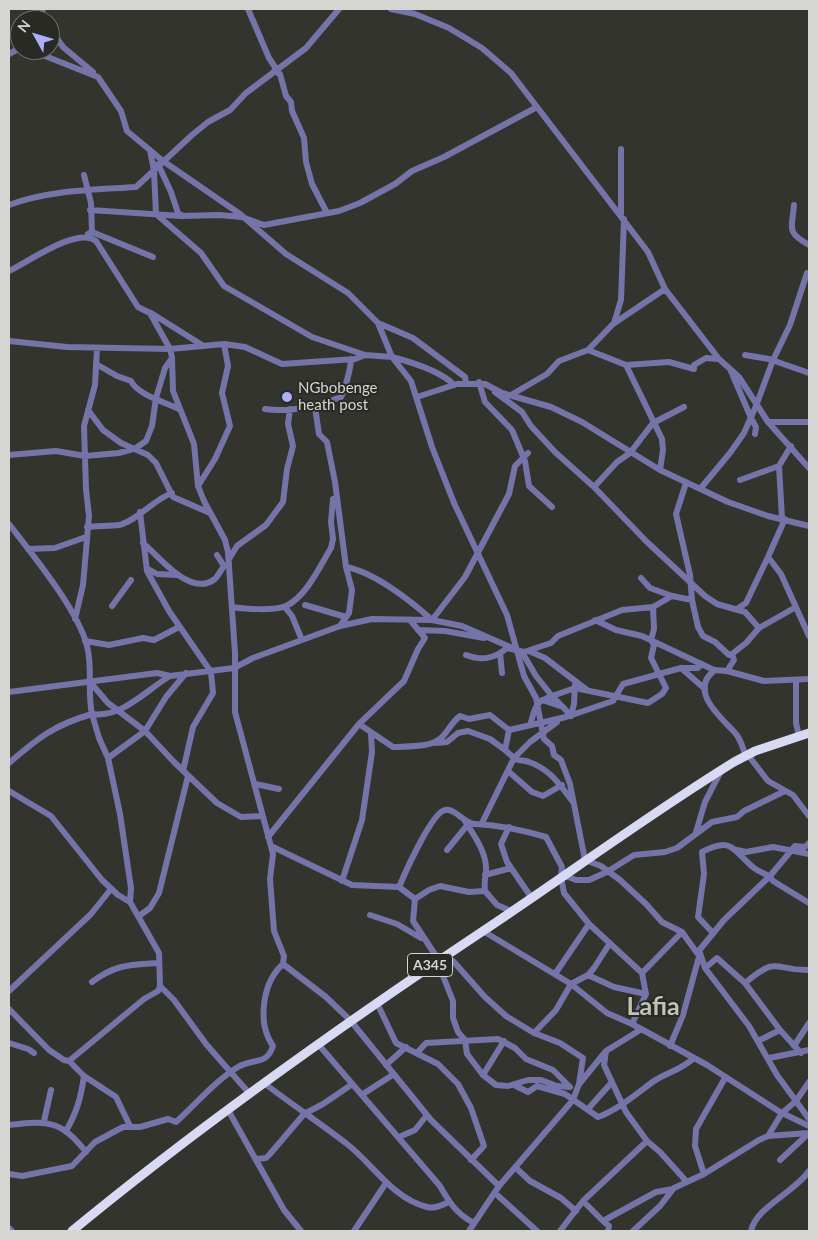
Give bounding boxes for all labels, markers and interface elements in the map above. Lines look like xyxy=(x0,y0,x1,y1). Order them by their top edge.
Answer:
north arrow xyxy=(10,10,60,60)
text: N xyxy=(14,16,34,35)
place label: NGbobenge heath post xyxy=(298,379,378,414)
marker: NGbobenge heath post xyxy=(280,390,294,404)
road number: A345 xyxy=(408,954,452,976)
district label: Lafia xyxy=(626,992,680,1022)

